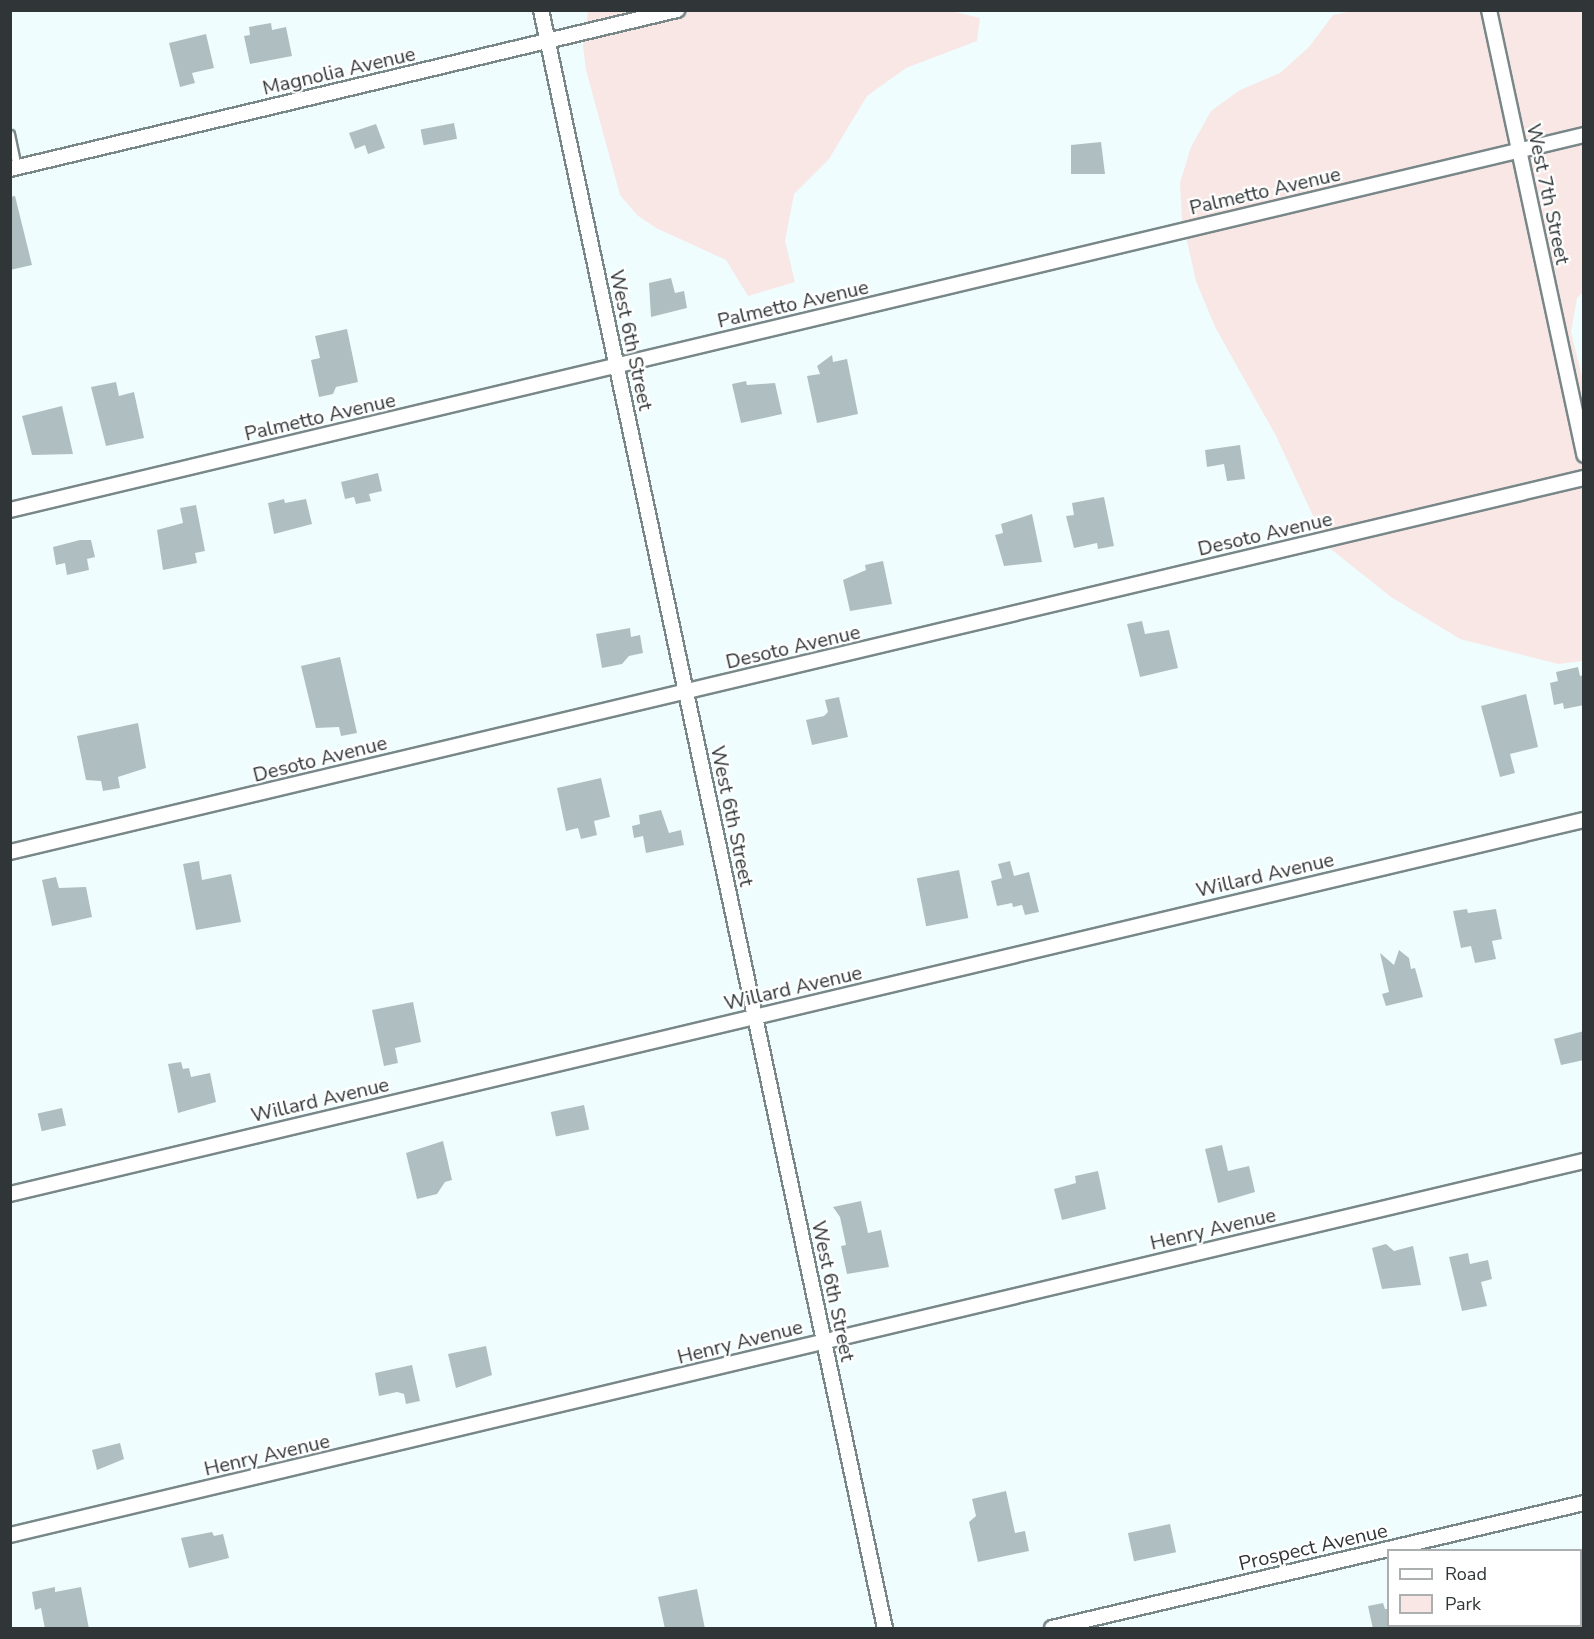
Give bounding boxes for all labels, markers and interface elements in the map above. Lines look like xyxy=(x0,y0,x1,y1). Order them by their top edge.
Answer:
street label: Magnolia Avenue xyxy=(260,42,418,100)
street label: West 7th Street xyxy=(1521,121,1575,267)
street label: Palmetto Avenue xyxy=(1187,162,1343,220)
street label: West 6th Street xyxy=(604,267,658,413)
street label: Palmetto Avenue xyxy=(715,275,871,333)
street label: Palmetto Avenue xyxy=(242,388,398,446)
street label: Desoto Avenue xyxy=(1195,507,1335,561)
street label: Desoto Avenue xyxy=(723,620,863,674)
street label: Desoto Avenue xyxy=(250,731,390,787)
street label: West 6th Street xyxy=(705,743,759,889)
street label: Willard Avenue xyxy=(1194,847,1336,903)
street label: Willard Avenue xyxy=(722,960,864,1016)
street label: Willard Avenue xyxy=(249,1072,391,1128)
street label: Henry Avenue xyxy=(1148,1203,1278,1255)
street label: West 6th Street xyxy=(806,1218,860,1364)
street label: Henry Avenue xyxy=(675,1315,805,1369)
street label: Henry Avenue xyxy=(202,1429,332,1481)
street label: Prospect Avenue xyxy=(1236,1518,1390,1576)
legend xyxy=(1387,1549,1582,1627)
text: Road xyxy=(1445,1562,1487,1586)
text: Park xyxy=(1445,1592,1481,1616)

